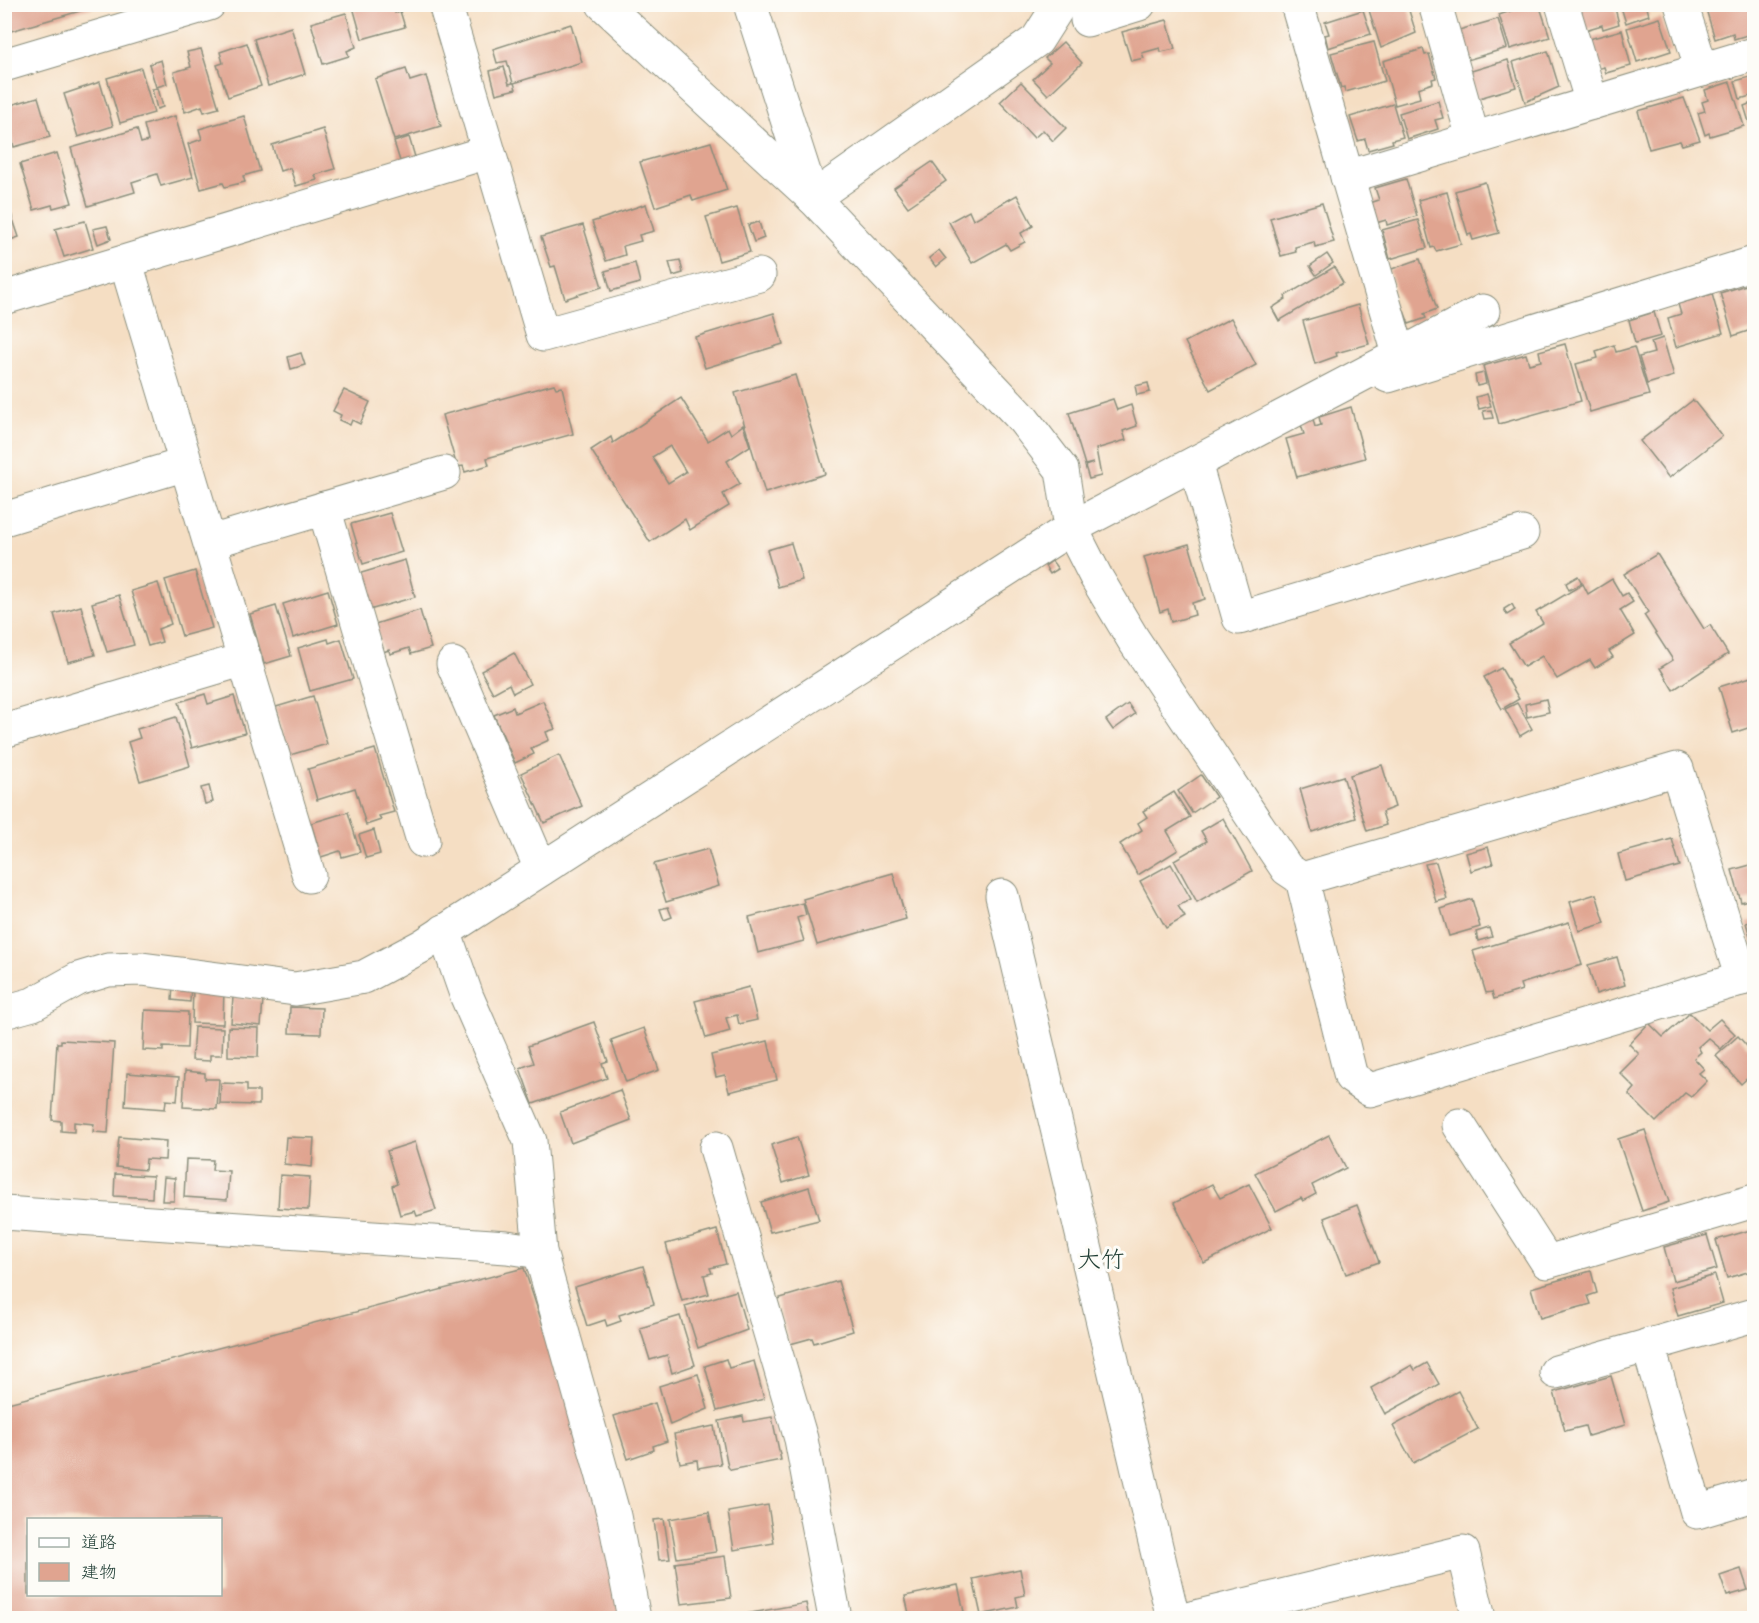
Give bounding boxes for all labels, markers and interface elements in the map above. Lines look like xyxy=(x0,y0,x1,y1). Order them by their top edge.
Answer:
district label: 大竹 xyxy=(1077,1245,1125,1279)
legend xyxy=(27,1518,222,1596)
text: 道路 xyxy=(81,1532,117,1557)
text: 建物 xyxy=(81,1562,117,1587)

